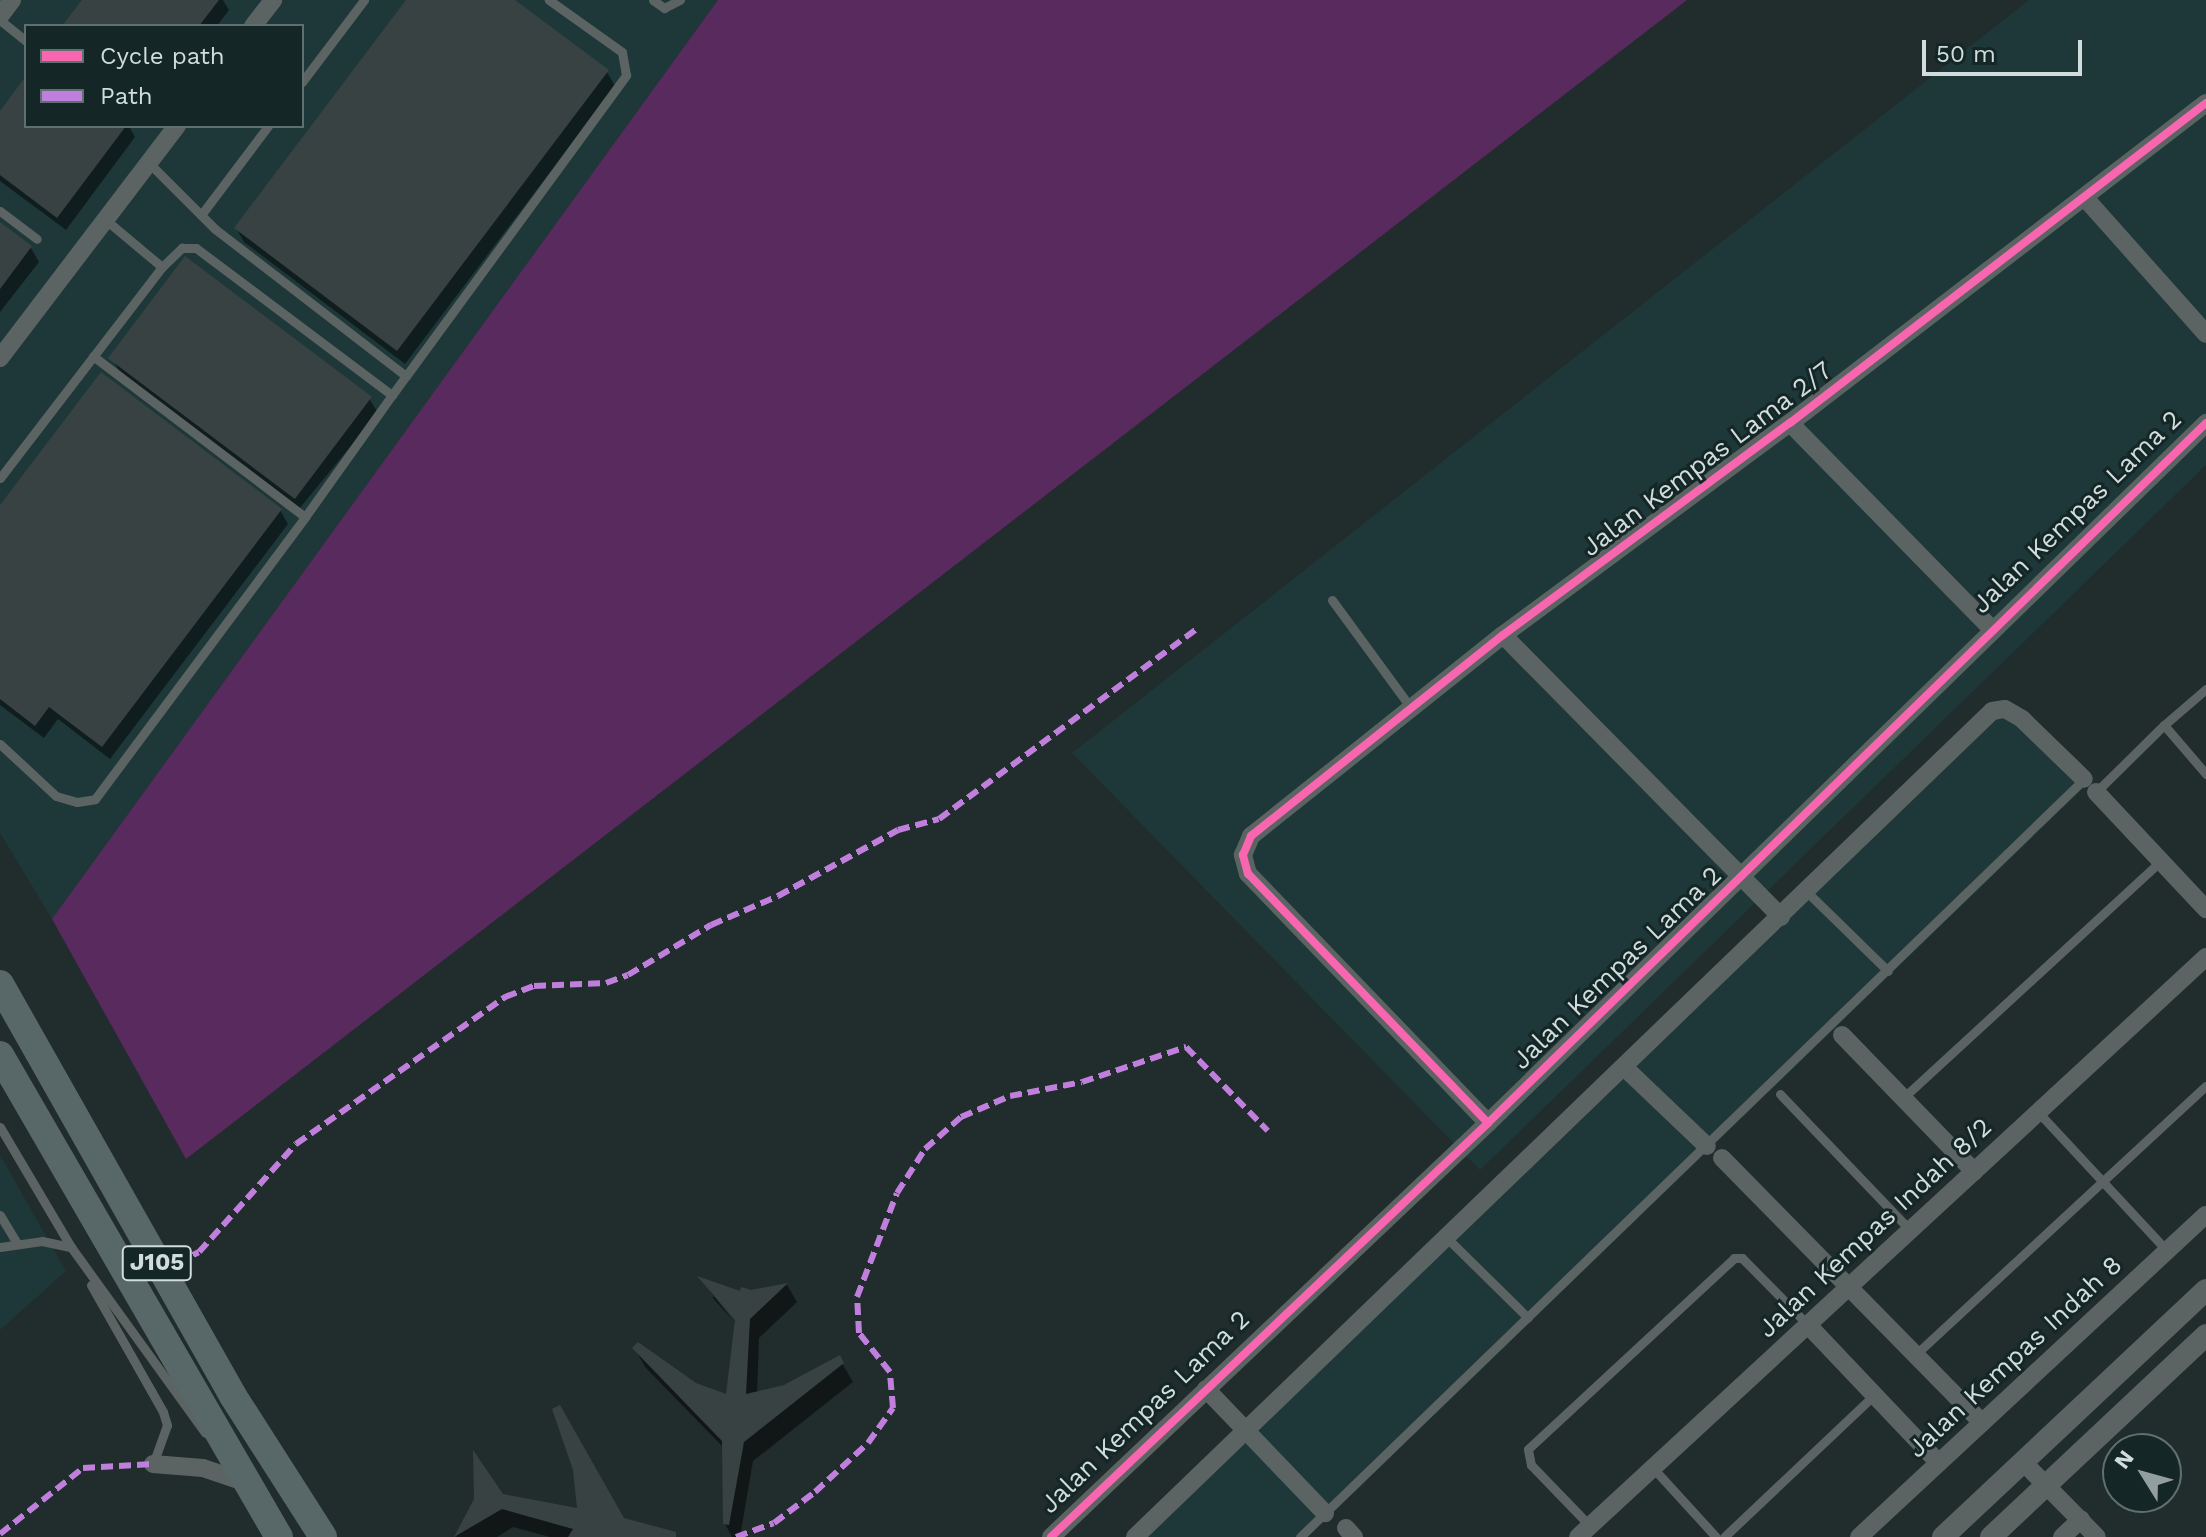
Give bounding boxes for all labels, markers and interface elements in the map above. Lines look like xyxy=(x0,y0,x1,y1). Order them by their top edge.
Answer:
legend xyxy=(24,24,304,128)
scale bar xyxy=(1926,24,2086,74)
text: 50 m xyxy=(1936,40,1996,68)
text: Cycle path xyxy=(100,42,225,70)
text: Path xyxy=(100,82,153,110)
street label: Jalan Kempas Lama 2/7 xyxy=(1576,355,1838,563)
street label: Jalan Kempas Lama 2 xyxy=(1966,404,2188,620)
street label: Jalan Kempas Lama 2 xyxy=(1506,860,1728,1076)
street label: Jalan Kempas Indah 8/2 xyxy=(1752,1112,1998,1344)
road number: J105 xyxy=(121,1243,193,1283)
street label: Jalan Kempas Indah 8 xyxy=(1901,1250,2129,1464)
street label: Jalan Kempas Lama 2 xyxy=(1034,1304,1256,1520)
north arrow xyxy=(2102,1433,2182,1513)
text: N xyxy=(2109,1445,2139,1473)

